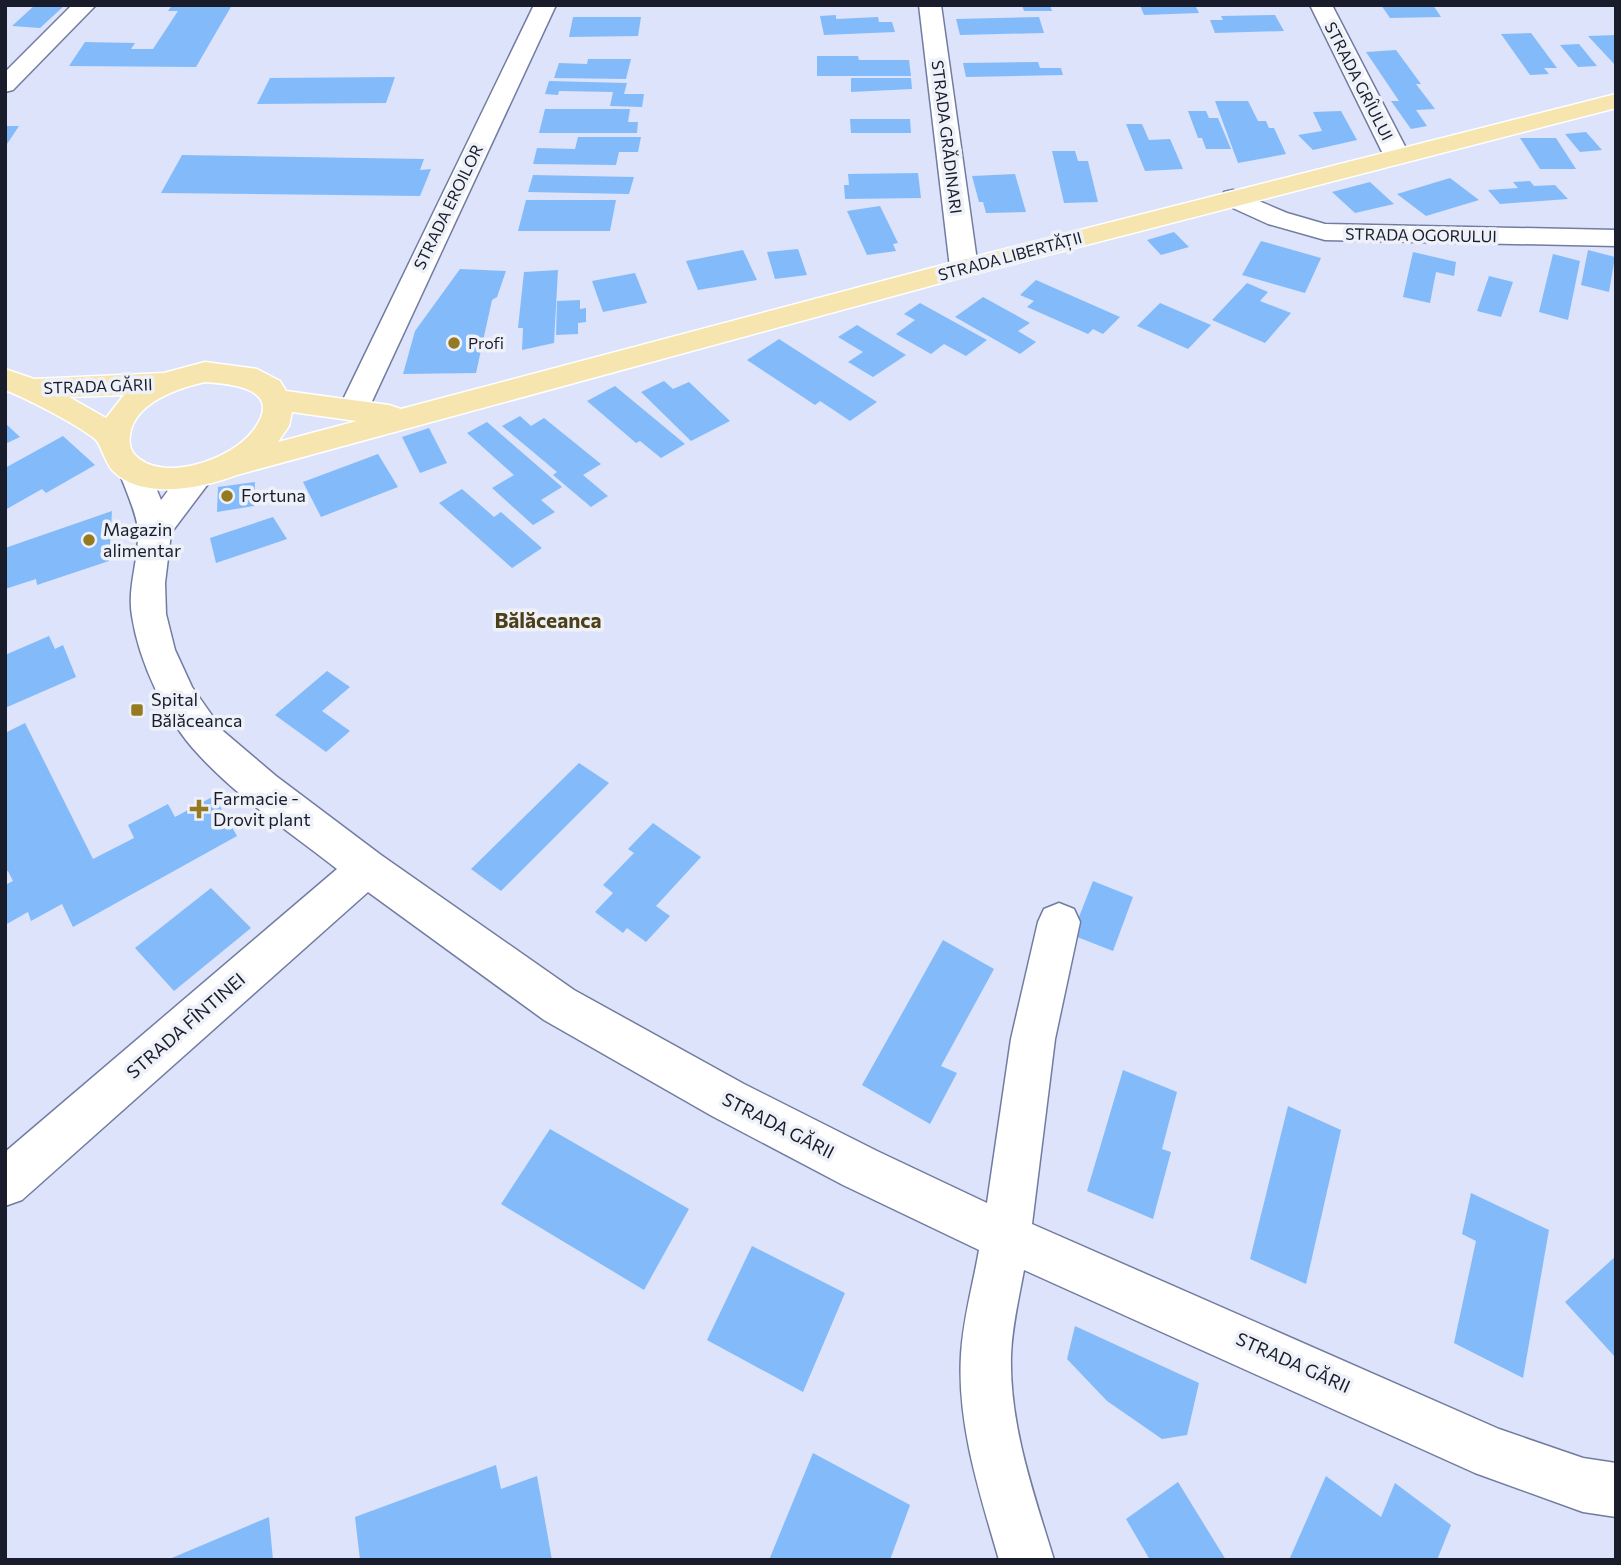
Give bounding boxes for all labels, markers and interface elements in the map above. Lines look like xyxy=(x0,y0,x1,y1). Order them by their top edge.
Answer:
street label: STRADA GRÎULUI xyxy=(1321,18,1398,143)
street label: STRADA GRĂDINARI xyxy=(929,59,966,215)
street label: STRADA EROILOR xyxy=(409,141,486,272)
street label: STRADA OGORULUI xyxy=(1345,224,1497,245)
street label: STRADA LIBERTĂȚII xyxy=(936,227,1084,286)
place label: Profi xyxy=(468,333,504,352)
marker: Profi xyxy=(446,335,462,351)
street label: STRADA GĂRII xyxy=(43,374,153,397)
place label: Fortuna xyxy=(241,484,306,506)
marker: Fortuna xyxy=(219,488,235,504)
place label: Magazin alimentar xyxy=(103,518,181,561)
marker: Magazin alimentar xyxy=(81,532,97,548)
district label: Bălăceanca xyxy=(494,607,602,632)
place label: Spital Bălăceanca xyxy=(151,688,242,731)
marker: Spital Bălăceanca xyxy=(129,702,145,718)
place label: Farmacie - Drovit plant xyxy=(213,787,311,830)
marker: Farmacie - Drovit plant xyxy=(191,801,207,817)
street label: STRADA FÎNTINEI xyxy=(122,968,249,1083)
street label: STRADA GĂRII xyxy=(719,1087,838,1163)
street label: STRADA GĂRII xyxy=(1233,1327,1354,1397)

